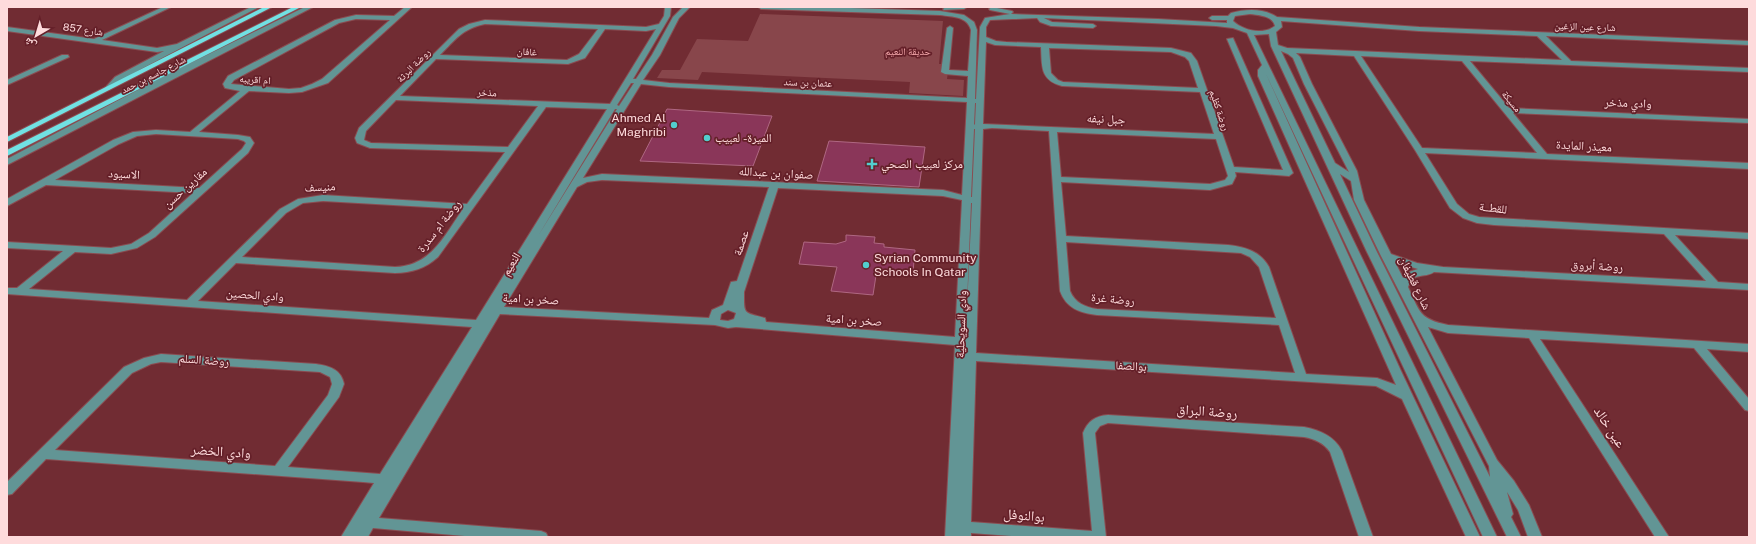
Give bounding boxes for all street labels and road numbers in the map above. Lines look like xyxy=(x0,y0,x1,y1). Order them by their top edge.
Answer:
street label: شارع عين الزغين xyxy=(1554,19,1616,34)
street label: شارع 857 xyxy=(62,20,104,39)
street label: غافان xyxy=(517,44,537,59)
street label: روضة البرثة xyxy=(394,46,433,85)
street label: شارع جاسم بن حمد xyxy=(119,52,189,97)
street label: ام اقريبه xyxy=(239,72,271,88)
street label: عثمان بن سند xyxy=(783,75,833,90)
street label: مذخر xyxy=(476,85,498,99)
street label: روضة كظيم xyxy=(1205,88,1233,133)
street label: مسيكة xyxy=(1500,88,1524,115)
street label: وادي مذخر xyxy=(1603,95,1652,114)
street label: جبل نيفه xyxy=(1086,111,1126,127)
street label: معيذر المايدة xyxy=(1556,138,1612,155)
street label: صفوان بن عبدالله xyxy=(738,164,814,182)
street label: مقارين حسن xyxy=(160,165,210,212)
street label: الاسيود xyxy=(108,166,140,182)
street label: منيسف xyxy=(304,179,336,195)
street label: روضة ام سدرة xyxy=(414,197,465,256)
street label: للقطــة xyxy=(1478,199,1508,217)
street label: عصمة xyxy=(730,229,752,257)
street label: النعيم xyxy=(499,250,524,279)
street label: شارع قطيفان xyxy=(1395,254,1434,312)
street label: روضة أبروق xyxy=(1570,258,1624,275)
street label: وادي الحصين xyxy=(225,286,284,307)
street label: وادي السويحلية xyxy=(953,290,972,358)
street label: روضة غرة xyxy=(1091,290,1136,308)
street label: صخر بن امية xyxy=(502,291,560,308)
street label: صخر بن امية xyxy=(825,311,883,329)
street label: روضة السلم xyxy=(178,351,230,370)
street label: بوالصفا xyxy=(1115,358,1147,374)
street label: روضة البراق xyxy=(1176,401,1238,422)
street label: عين خالد xyxy=(1590,403,1629,451)
street label: وادي الخضر xyxy=(189,441,251,465)
street label: بوالنوفل xyxy=(1003,505,1046,526)

